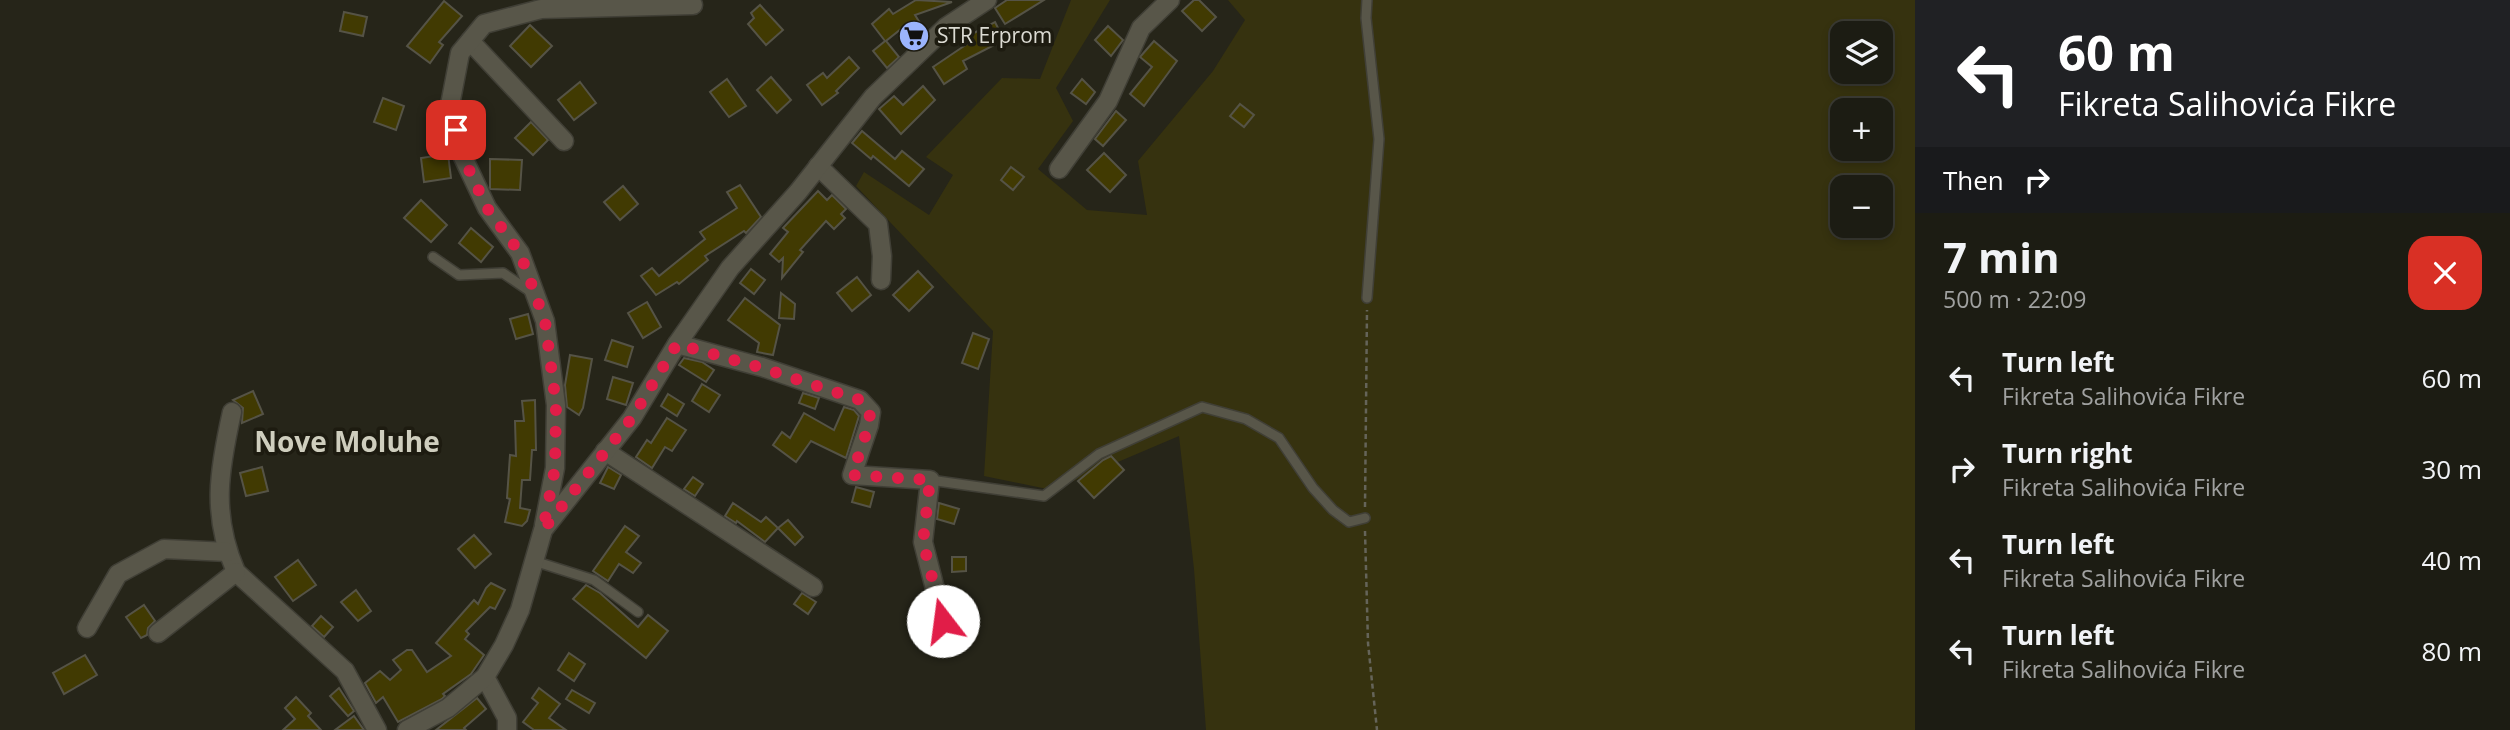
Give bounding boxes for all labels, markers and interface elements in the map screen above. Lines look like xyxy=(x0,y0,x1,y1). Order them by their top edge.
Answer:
supermarket icon: STR Erprom xyxy=(897,19,931,53)
text: 60 m xyxy=(2058,19,2175,85)
place label: STR Erprom xyxy=(937,21,1052,49)
map controls xyxy=(1830,21,1893,238)
button: layers xyxy=(1830,21,1893,84)
icon: left xyxy=(1943,28,2034,119)
text: Fikreta Salihovića Fikre xyxy=(2058,82,2396,125)
button: + xyxy=(1830,98,1893,161)
pin xyxy=(426,100,486,160)
icon: arrive xyxy=(437,111,475,149)
icon: right xyxy=(2018,161,2056,199)
text: Then xyxy=(1943,162,2004,198)
button: − xyxy=(1830,175,1893,238)
text: 7 min xyxy=(1943,228,2060,285)
button: close xyxy=(2408,236,2482,310)
text: 500 m · 22:09 xyxy=(1943,283,2086,315)
text: Turn left xyxy=(2002,344,2114,380)
icon: left xyxy=(1943,359,1981,397)
text: 60 m xyxy=(2421,360,2482,396)
text: Fikreta Salihovića Fikre xyxy=(2002,380,2245,412)
district label: Nove Moluhe xyxy=(254,422,440,460)
text: Turn right xyxy=(2002,435,2133,471)
icon: right xyxy=(1943,450,1981,488)
text: 30 m xyxy=(2421,451,2482,487)
text: Fikreta Salihovića Fikre xyxy=(2002,471,2245,503)
text: Turn left xyxy=(2002,526,2114,562)
icon: left xyxy=(1943,541,1981,579)
text: 40 m xyxy=(2421,542,2482,578)
text: Fikreta Salihovića Fikre xyxy=(2002,562,2245,594)
position arrow xyxy=(906,584,980,658)
text: Turn left xyxy=(2002,617,2114,653)
icon: left xyxy=(1943,632,1981,670)
text: 80 m xyxy=(2421,633,2482,669)
text: Fikreta Salihovića Fikre xyxy=(2002,653,2245,685)

